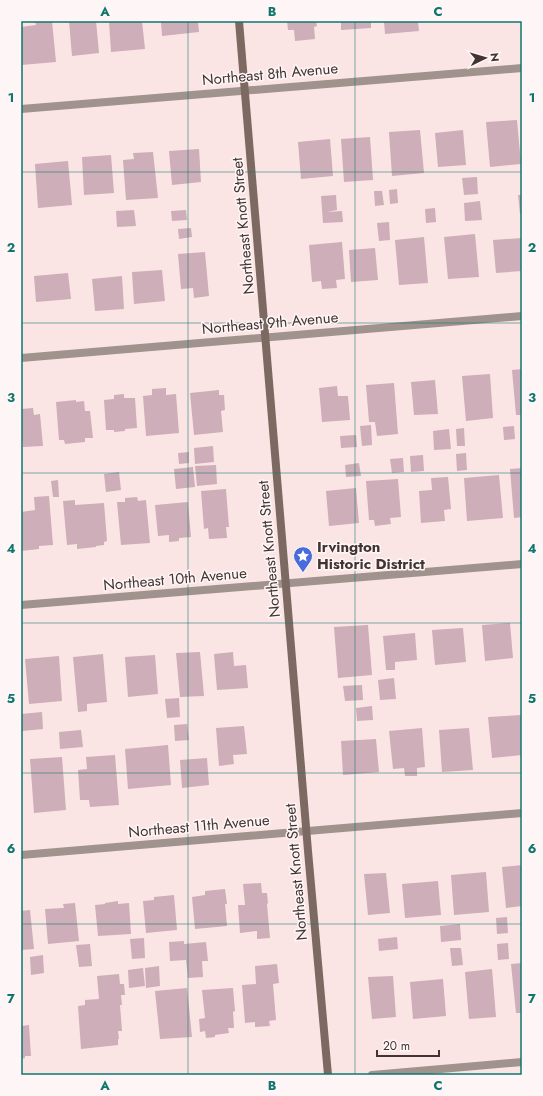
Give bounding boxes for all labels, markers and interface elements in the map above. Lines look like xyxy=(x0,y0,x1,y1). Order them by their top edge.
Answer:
text: A xyxy=(99,2,110,21)
text: B xyxy=(268,2,277,21)
text: C xyxy=(433,2,443,21)
north arrow xyxy=(465,38,505,78)
text: N xyxy=(487,52,503,62)
street label: Northeast 8th Avenue xyxy=(201,57,339,91)
text: 1 xyxy=(8,88,14,107)
text: 1 xyxy=(529,88,535,107)
street label: Northeast Knott Street xyxy=(226,156,260,295)
text: 2 xyxy=(7,238,15,257)
text: 2 xyxy=(528,238,536,257)
street label: Northeast 9th Avenue xyxy=(201,306,339,340)
text: 3 xyxy=(7,388,15,407)
text: 3 xyxy=(528,388,536,407)
street label: Northeast Knott Street xyxy=(252,479,286,618)
place label: Irvington Historic District xyxy=(317,536,425,575)
text: 4 xyxy=(6,539,16,558)
text: 4 xyxy=(527,539,537,558)
place icon: Irvington Historic District xyxy=(292,545,314,573)
street label: Northeast 10th Avenue xyxy=(102,562,248,596)
text: 5 xyxy=(7,689,15,708)
text: 5 xyxy=(528,689,536,708)
street label: Northeast Knott Street xyxy=(279,802,313,941)
street label: Northeast 11th Avenue xyxy=(127,809,271,843)
text: 6 xyxy=(7,839,16,858)
text: 6 xyxy=(528,839,537,858)
text: 7 xyxy=(7,989,15,1008)
text: 7 xyxy=(528,989,536,1008)
scale bar xyxy=(377,1032,439,1058)
text: 20 m xyxy=(383,1037,410,1055)
text: A xyxy=(99,1076,110,1095)
text: B xyxy=(268,1076,277,1095)
text: C xyxy=(433,1076,443,1095)

